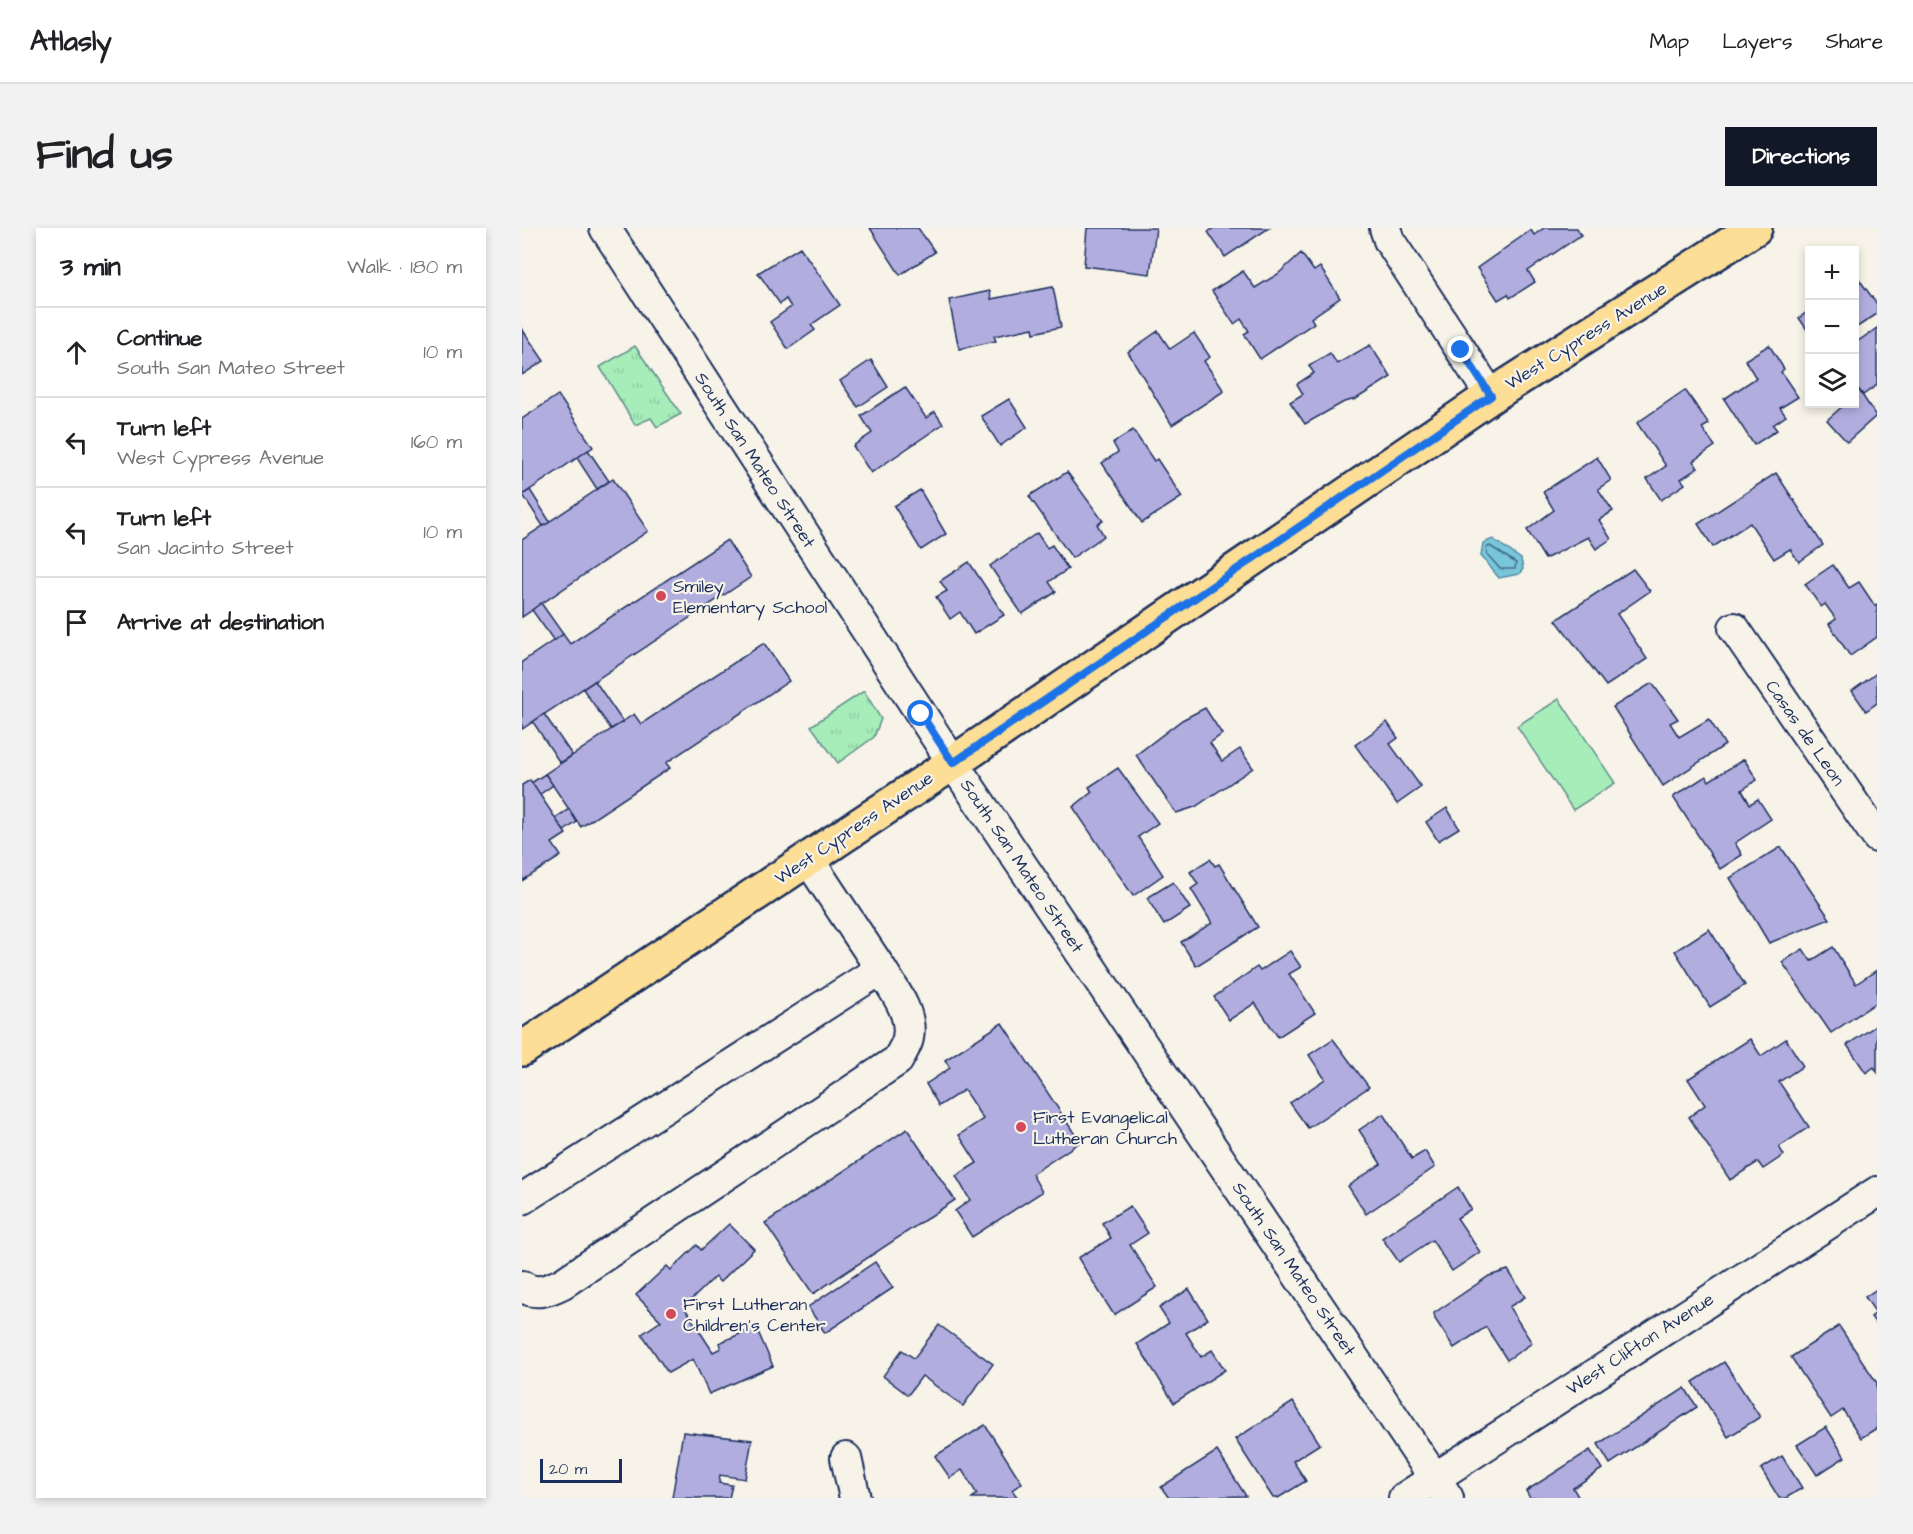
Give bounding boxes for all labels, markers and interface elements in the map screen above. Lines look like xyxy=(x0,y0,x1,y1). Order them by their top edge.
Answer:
text: Atlasly xyxy=(30,22,112,61)
text: Map xyxy=(1649,27,1689,56)
text: Layers xyxy=(1722,27,1792,56)
text: Share xyxy=(1825,27,1883,56)
text: Find us xyxy=(36,127,173,185)
button: Directions xyxy=(1725,127,1877,186)
map controls xyxy=(1805,246,1859,408)
button: + xyxy=(1805,246,1859,300)
text: 3 min xyxy=(60,249,121,285)
text: Walk · 180 m xyxy=(347,253,462,281)
street label: West Cypress Avenue xyxy=(1500,276,1672,397)
button: − xyxy=(1805,300,1859,354)
text: Continue xyxy=(117,323,202,354)
icon: ahead xyxy=(60,336,93,369)
route end xyxy=(1447,336,1473,362)
text: 10 m xyxy=(423,338,462,366)
text: South San Mateo Street xyxy=(117,354,345,382)
button: layers xyxy=(1805,354,1859,408)
street label: South San Mateo Street xyxy=(689,367,822,553)
text: Turn left xyxy=(117,413,211,444)
icon: left xyxy=(60,426,93,459)
text: 160 m xyxy=(411,428,462,456)
text: West Cypress Avenue xyxy=(117,444,324,472)
text: Turn left xyxy=(117,503,211,534)
icon: left xyxy=(60,516,93,549)
text: 10 m xyxy=(423,518,462,546)
text: San Jacinto Street xyxy=(117,534,294,562)
place label: Smiley Elementary School xyxy=(673,574,828,621)
marker: Smiley Elementary School xyxy=(654,589,668,603)
icon: arrive xyxy=(60,606,93,639)
text: Arrive at destination xyxy=(117,607,324,638)
street label: Casas de Leon xyxy=(1759,675,1851,791)
route start xyxy=(907,700,933,726)
street label: West Cypress Avenue xyxy=(770,765,939,891)
street label: South San Mateo Street xyxy=(954,774,1090,959)
place label: First Evangelical Lutheran Church xyxy=(1033,1105,1177,1151)
marker: First Evangelical Lutheran Church xyxy=(1014,1120,1028,1134)
street label: South San Mateo Street xyxy=(1226,1177,1362,1362)
street label: West Clifton Avenue xyxy=(1561,1287,1719,1401)
place label: First Lutheran Children's Center xyxy=(683,1292,826,1338)
marker: First Lutheran Children's Center xyxy=(664,1307,678,1321)
scale bar xyxy=(540,1456,622,1484)
text: 20 m xyxy=(549,1458,587,1480)

